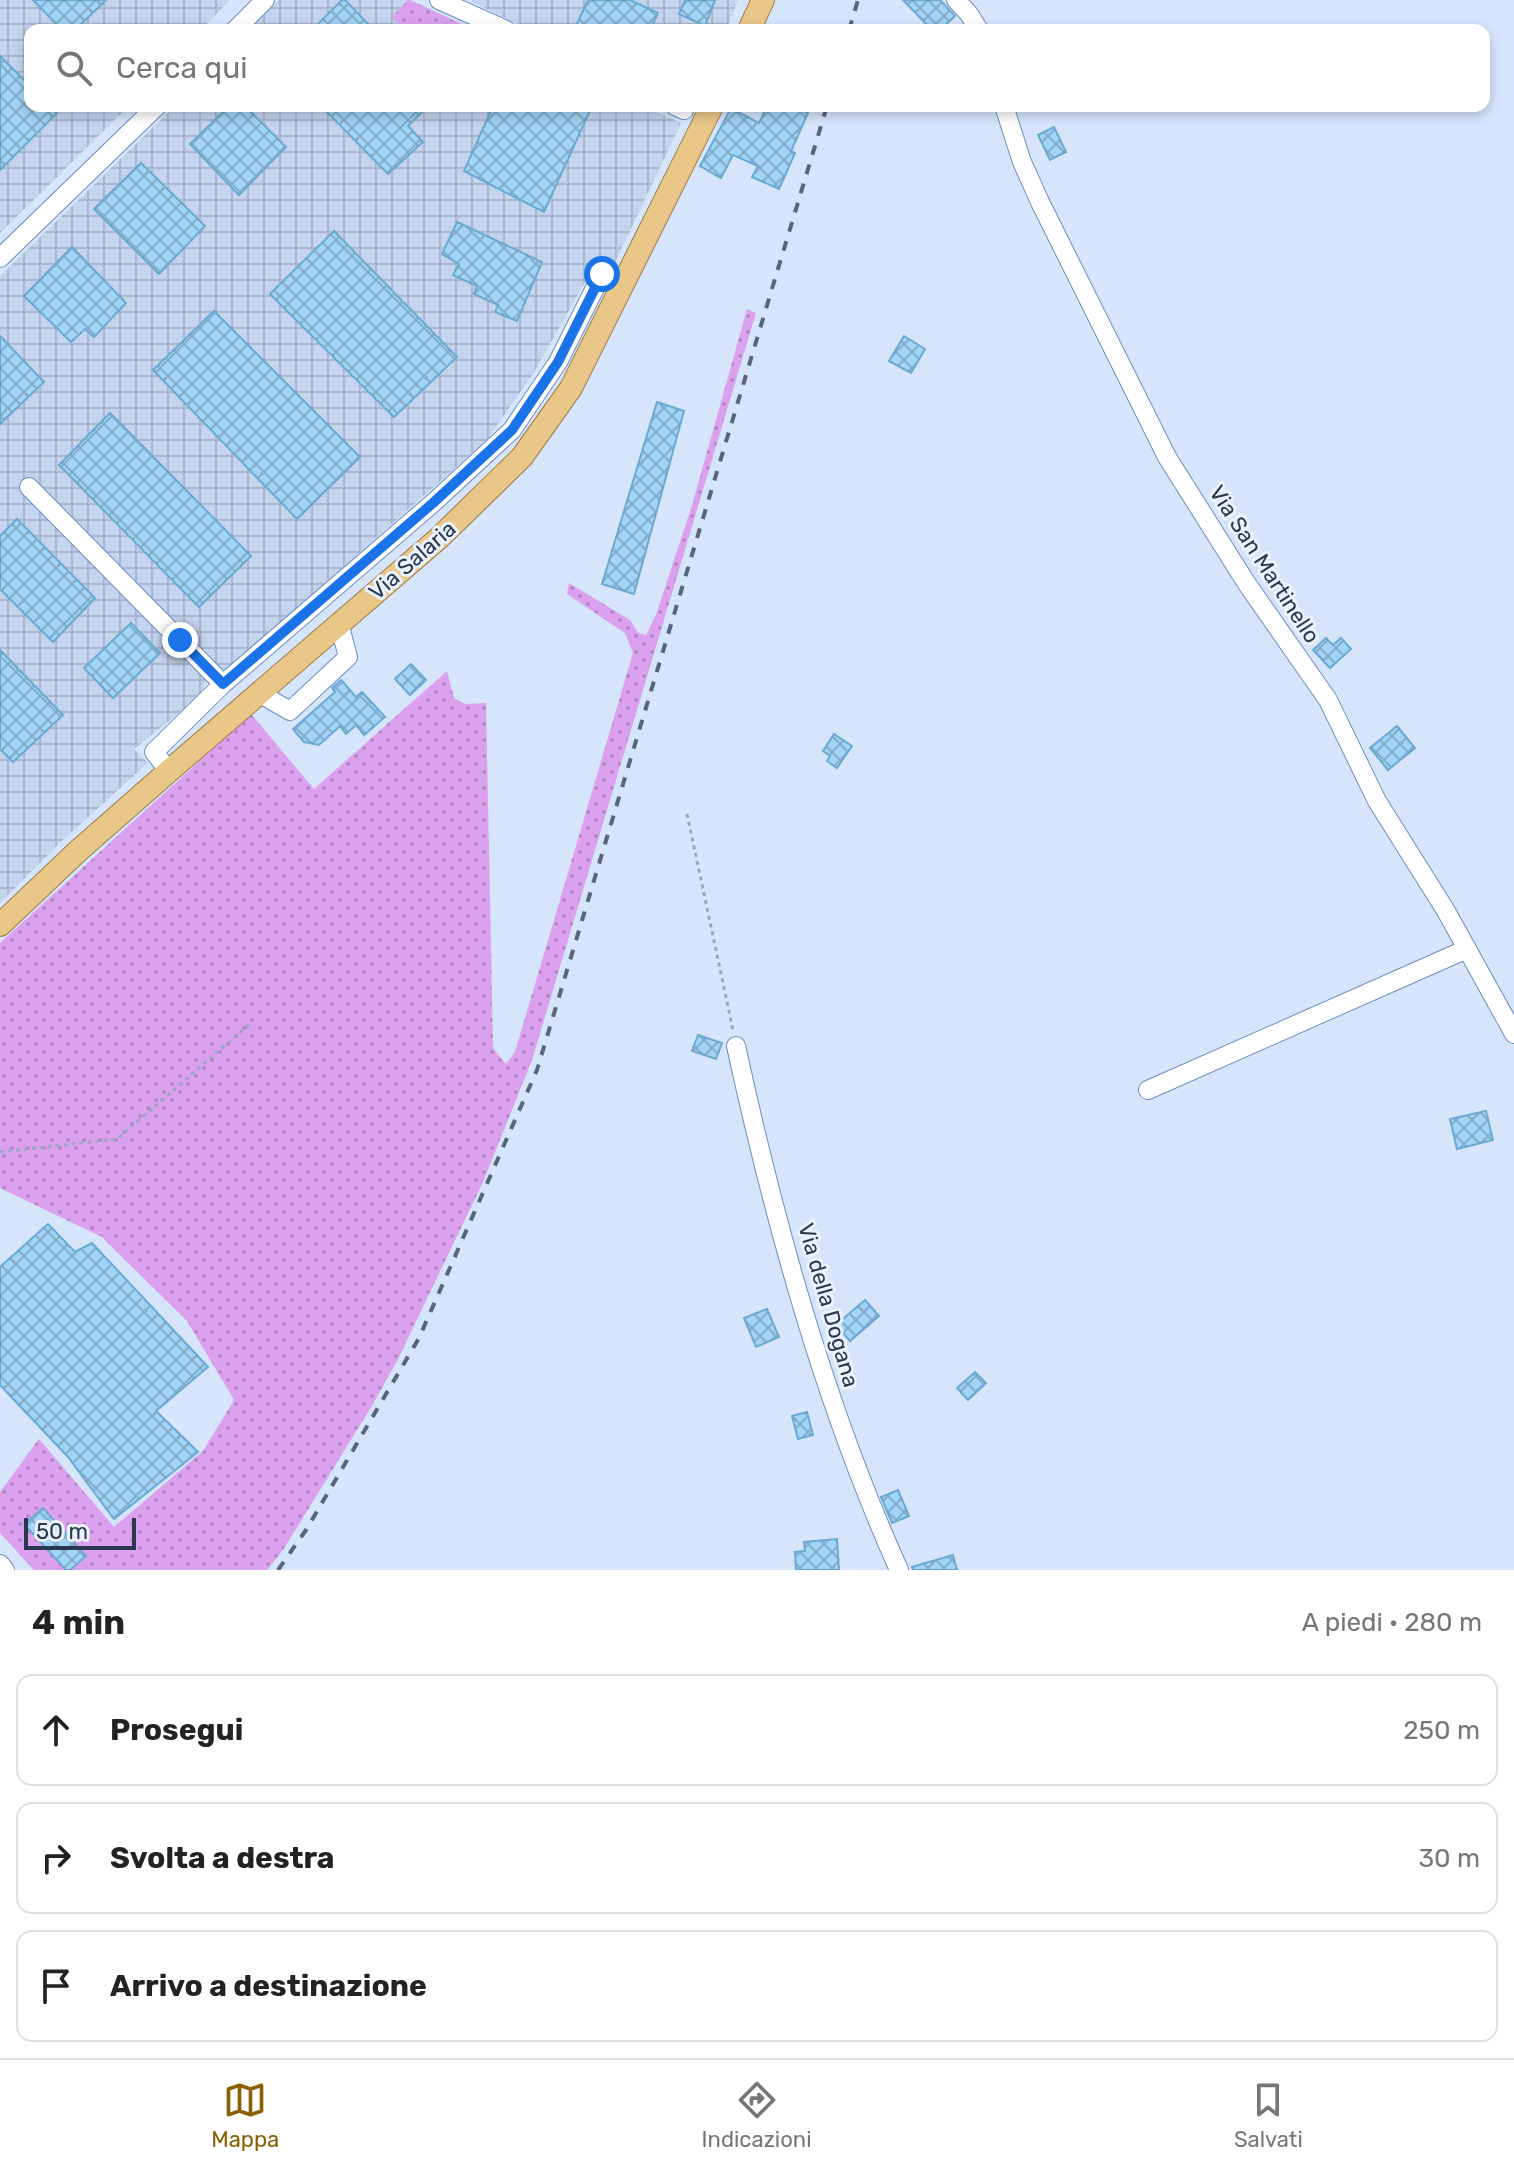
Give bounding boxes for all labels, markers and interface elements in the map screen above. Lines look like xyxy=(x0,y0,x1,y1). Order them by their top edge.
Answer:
search box xyxy=(24,24,1490,112)
icon: search xyxy=(52,46,96,90)
text: Cerca qui xyxy=(116,50,248,86)
route start xyxy=(584,256,620,292)
street label: Via San Martinello xyxy=(1204,480,1326,648)
street label: Via Salaria xyxy=(363,515,461,605)
route end xyxy=(162,622,198,658)
street label: Via della Dogana xyxy=(792,1220,865,1390)
scale bar xyxy=(24,1514,136,1550)
text: 50 m xyxy=(36,1518,88,1545)
text: 4 min xyxy=(32,1602,125,1643)
text: A piedi · 280 m xyxy=(1302,1607,1482,1638)
icon: ahead xyxy=(34,1708,78,1752)
text: Prosegui xyxy=(110,1712,243,1748)
text: 250 m xyxy=(1403,1715,1480,1746)
icon: right xyxy=(34,1836,78,1880)
text: Svolta a destra xyxy=(110,1840,335,1876)
text: 30 m xyxy=(1418,1843,1480,1874)
icon: arrive xyxy=(34,1964,78,2008)
text: Arrivo a destinazione xyxy=(110,1968,427,2004)
tab: Mappa xyxy=(211,2078,279,2153)
tab: Indicazioni xyxy=(702,2078,811,2153)
tab: Salvati xyxy=(1234,2078,1303,2153)

